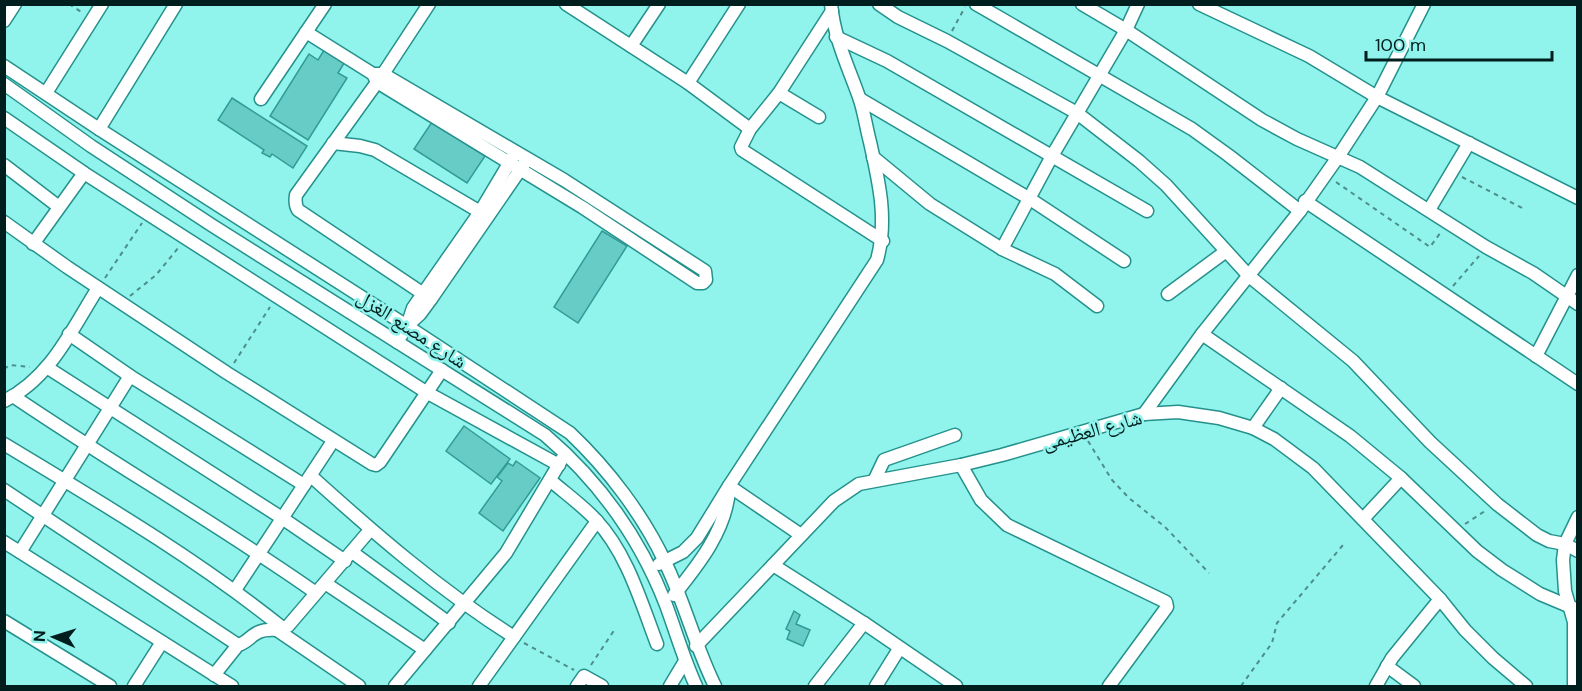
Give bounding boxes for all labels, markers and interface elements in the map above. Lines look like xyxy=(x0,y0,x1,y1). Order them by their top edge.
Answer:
scale bar xyxy=(1366,24,1552,62)
text: 100 m xyxy=(1375,33,1426,57)
street label: شارع مصنع الغزل xyxy=(352,284,472,374)
street label: شارع العظيمى xyxy=(1039,404,1145,456)
north arrow xyxy=(24,607,84,667)
text: N xyxy=(29,630,50,643)

